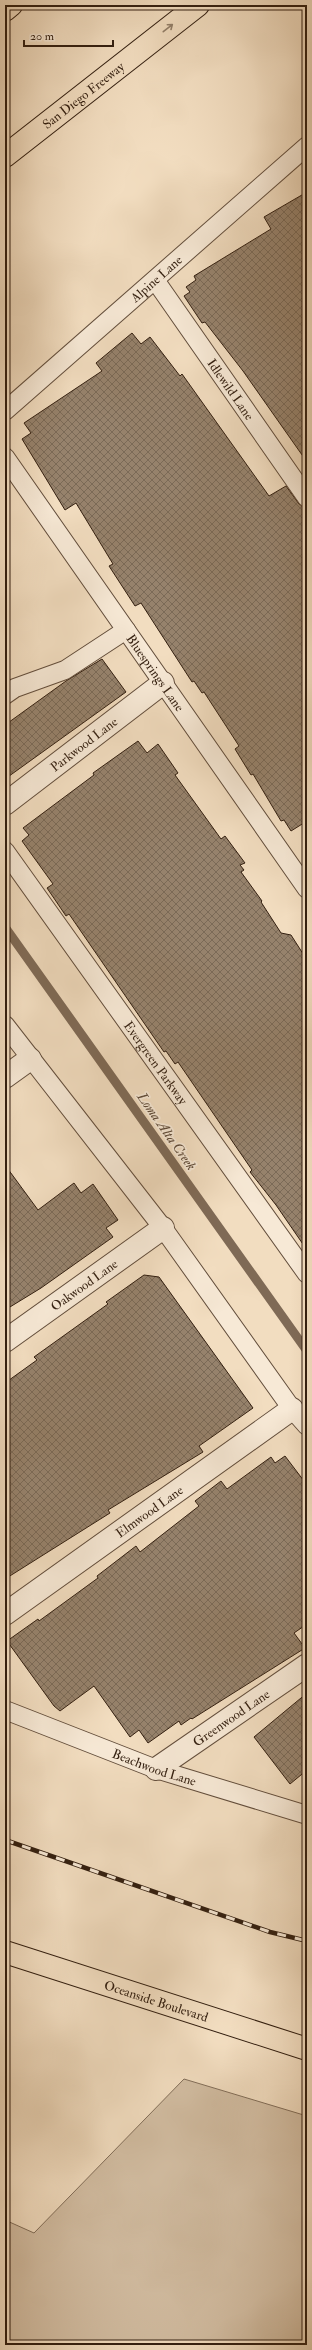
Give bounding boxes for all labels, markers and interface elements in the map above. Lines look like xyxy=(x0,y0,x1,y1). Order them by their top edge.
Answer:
scale bar xyxy=(24,22,113,48)
one-way arrow xyxy=(163,24,174,32)
text: 20 m xyxy=(30,29,55,44)
street label: San Diego Freeway xyxy=(40,59,128,133)
street label: Alpine Lane xyxy=(127,252,186,307)
street label: Idlewild Lane xyxy=(203,356,257,424)
street label: Bluesprings Lane xyxy=(122,631,188,715)
street label: Parkwood Lane xyxy=(48,714,121,775)
street label: Evergreen Parkway xyxy=(120,1018,191,1109)
water label: Loma Alta Creek xyxy=(133,1088,200,1174)
street label: Oakwood Lane xyxy=(48,1256,122,1315)
street label: Elmwood Lane xyxy=(113,1482,187,1541)
street label: Greenwood Lane xyxy=(190,1686,273,1750)
street label: Beachwood Lane xyxy=(110,1746,199,1790)
street label: Oceanside Boulevard xyxy=(102,1977,211,2026)

